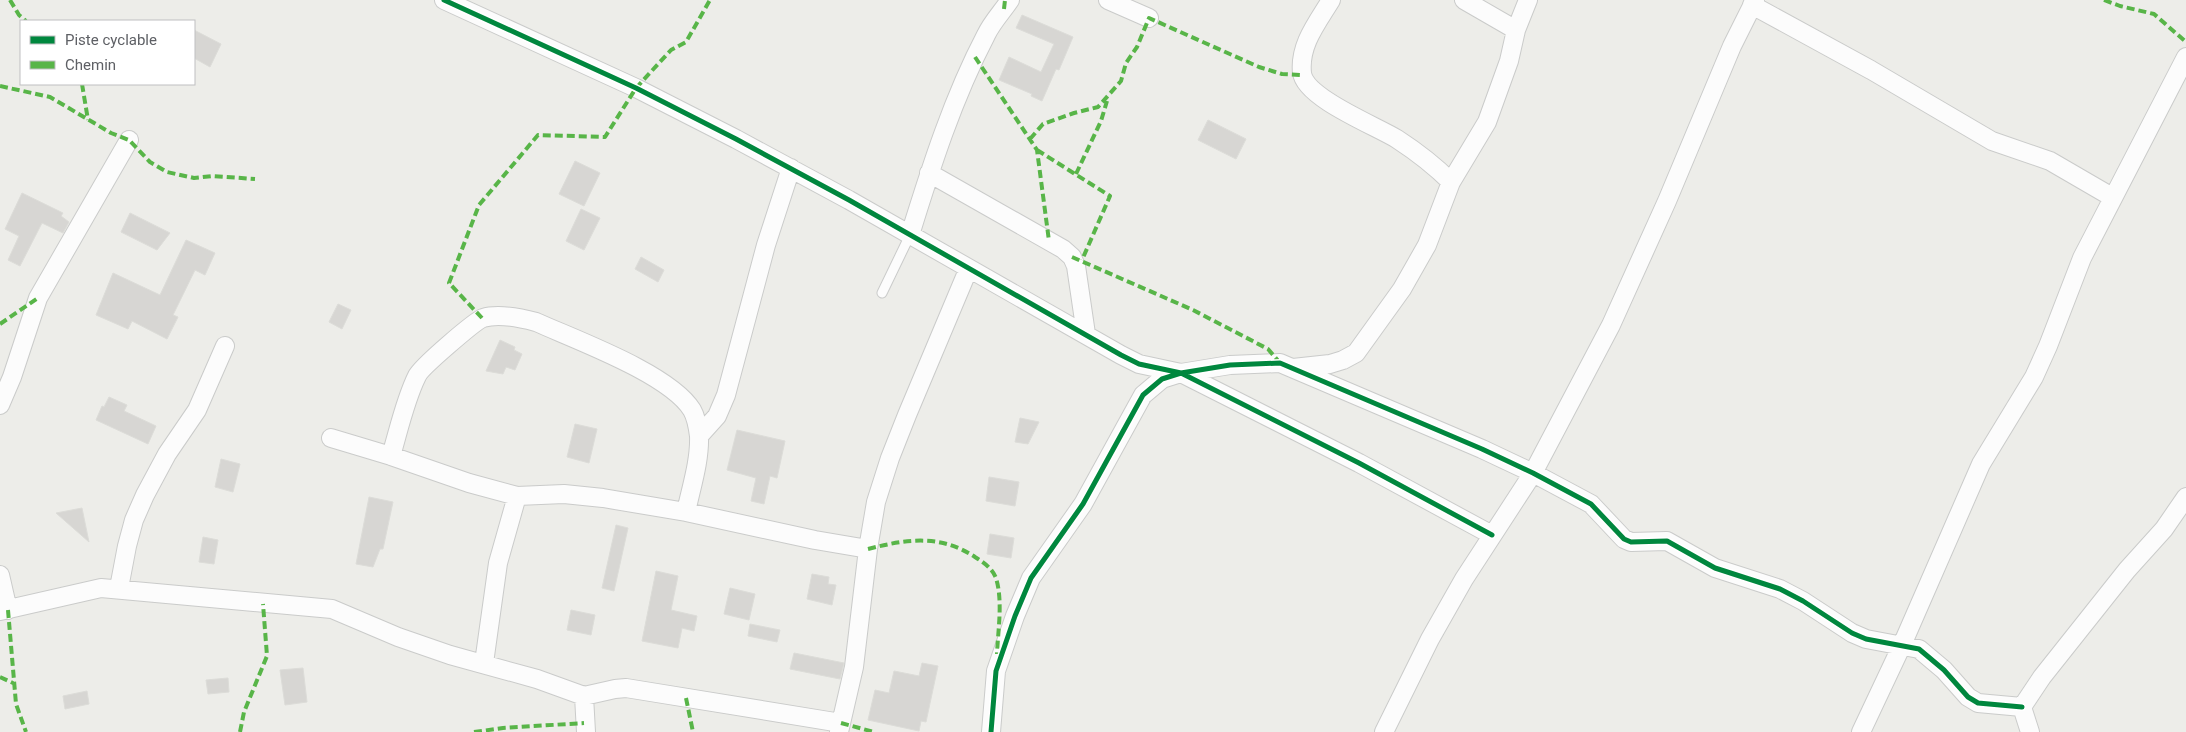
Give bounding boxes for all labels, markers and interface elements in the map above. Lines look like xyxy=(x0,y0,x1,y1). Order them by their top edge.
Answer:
legend xyxy=(20,20,195,85)
text: Piste cyclable xyxy=(65,31,157,49)
text: Chemin xyxy=(65,56,116,74)

